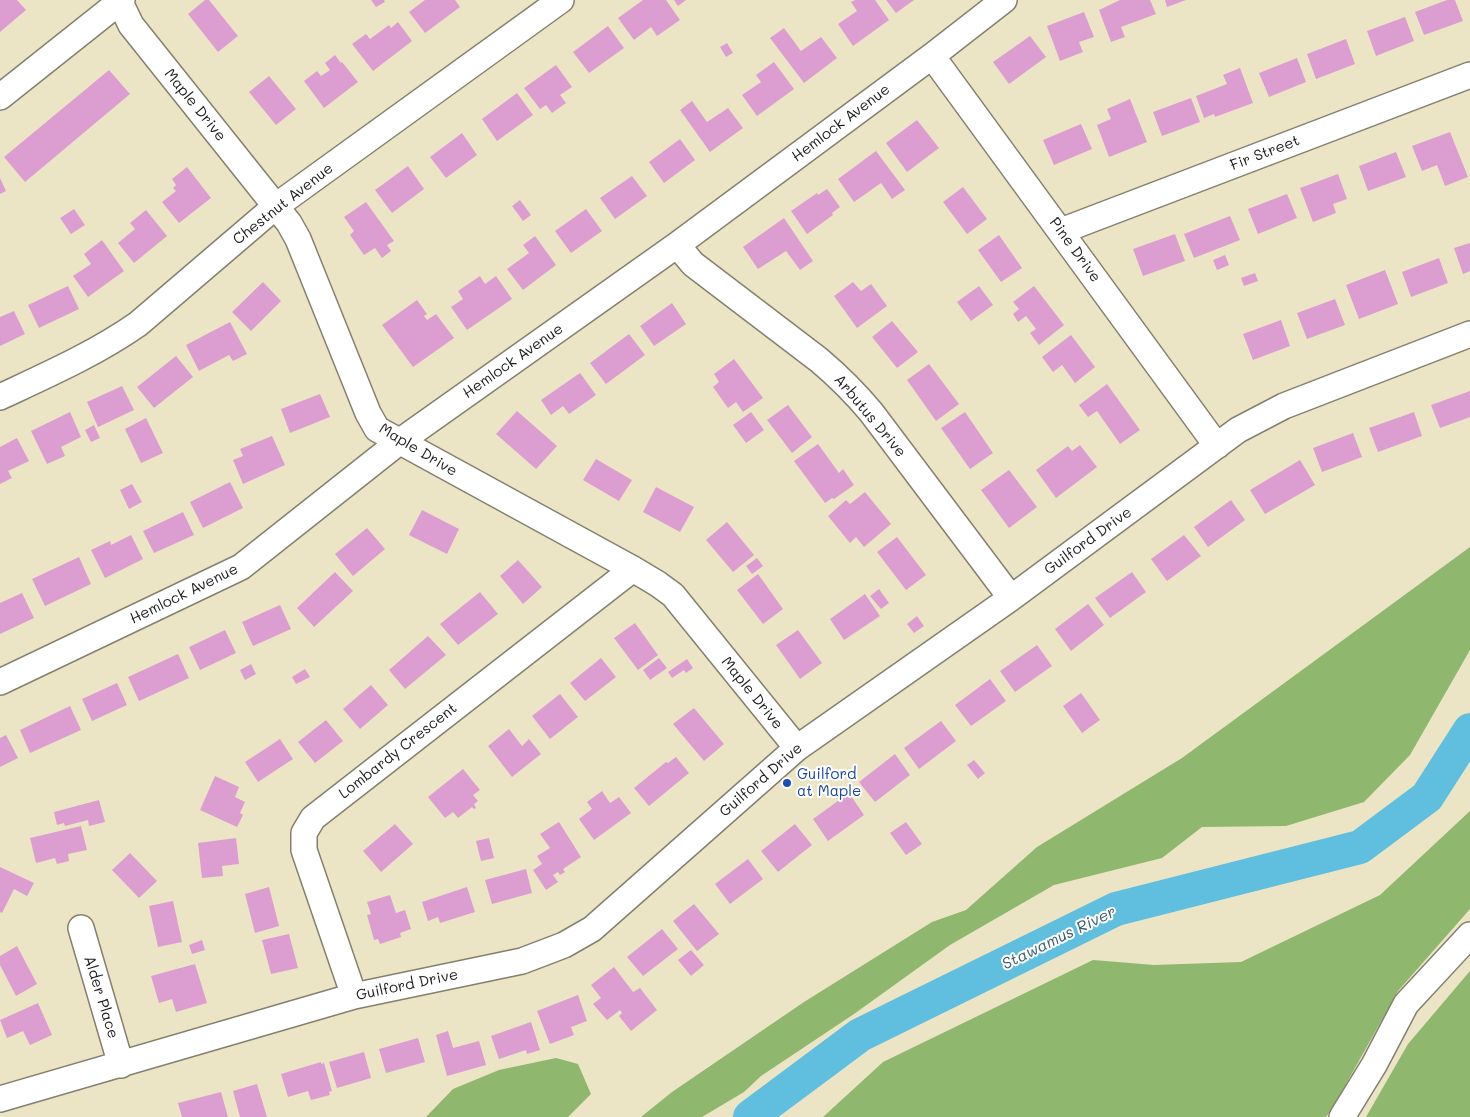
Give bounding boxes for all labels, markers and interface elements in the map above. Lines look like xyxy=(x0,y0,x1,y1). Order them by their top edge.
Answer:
street label: Maple Drive xyxy=(160,65,230,145)
street label: Hemlock Avenue xyxy=(788,80,894,166)
street label: Fir Street xyxy=(1228,132,1302,174)
street label: Chestnut Avenue xyxy=(229,159,337,249)
street label: Pine Drive xyxy=(1045,214,1105,286)
street label: Hemlock Avenue xyxy=(459,320,567,402)
street label: Arbutus Drive xyxy=(830,371,910,461)
street label: Maple Drive xyxy=(376,420,460,480)
street label: Guilford Drive xyxy=(1041,503,1135,579)
street label: Hemlock Avenue xyxy=(127,560,241,628)
street label: Maple Drive xyxy=(717,653,787,733)
street label: Lombardy Crescent xyxy=(335,699,461,803)
street label: Guilford Drive xyxy=(716,739,806,821)
place label: Guilford at Maple xyxy=(797,765,861,800)
marker: Guilford at Maple xyxy=(781,777,793,789)
water label: Stawamus River xyxy=(999,902,1119,974)
street label: Alder Place xyxy=(80,953,122,1041)
street label: Guilford Drive xyxy=(354,965,460,1005)

